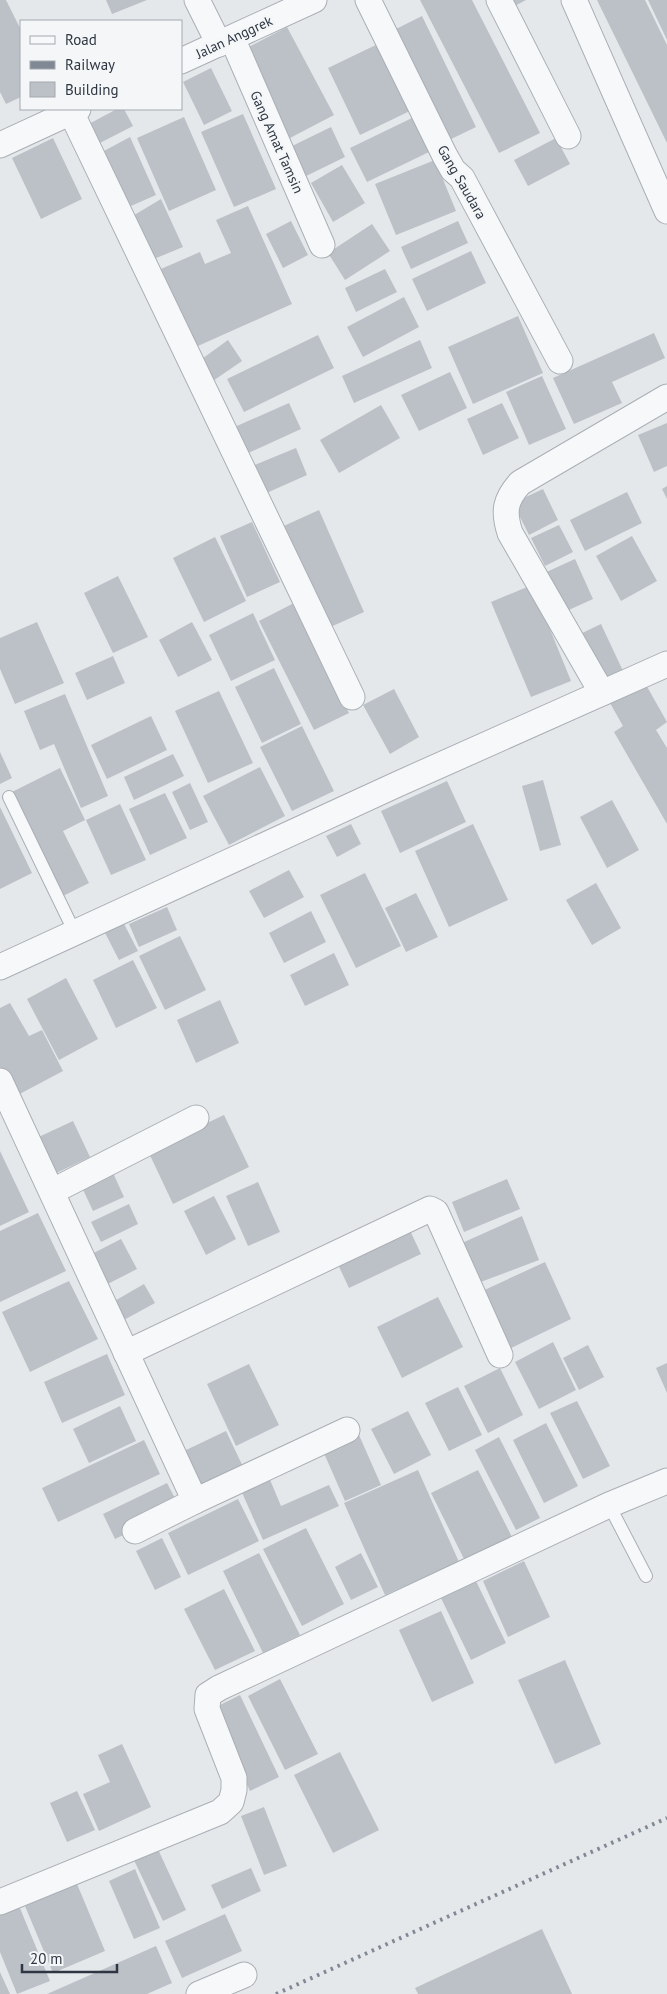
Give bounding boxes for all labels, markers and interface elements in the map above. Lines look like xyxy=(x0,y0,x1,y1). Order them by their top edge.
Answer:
street label: Jalan Anggrek xyxy=(192,11,275,63)
legend xyxy=(20,20,182,110)
text: Road xyxy=(65,30,97,49)
text: Railway xyxy=(65,55,115,74)
text: Building xyxy=(65,80,119,99)
street label: Gang Amat Tamsin xyxy=(246,88,308,196)
street label: Gang Saudara xyxy=(434,142,490,222)
scale bar xyxy=(22,1942,118,1974)
text: 20 m xyxy=(30,1949,63,1968)

